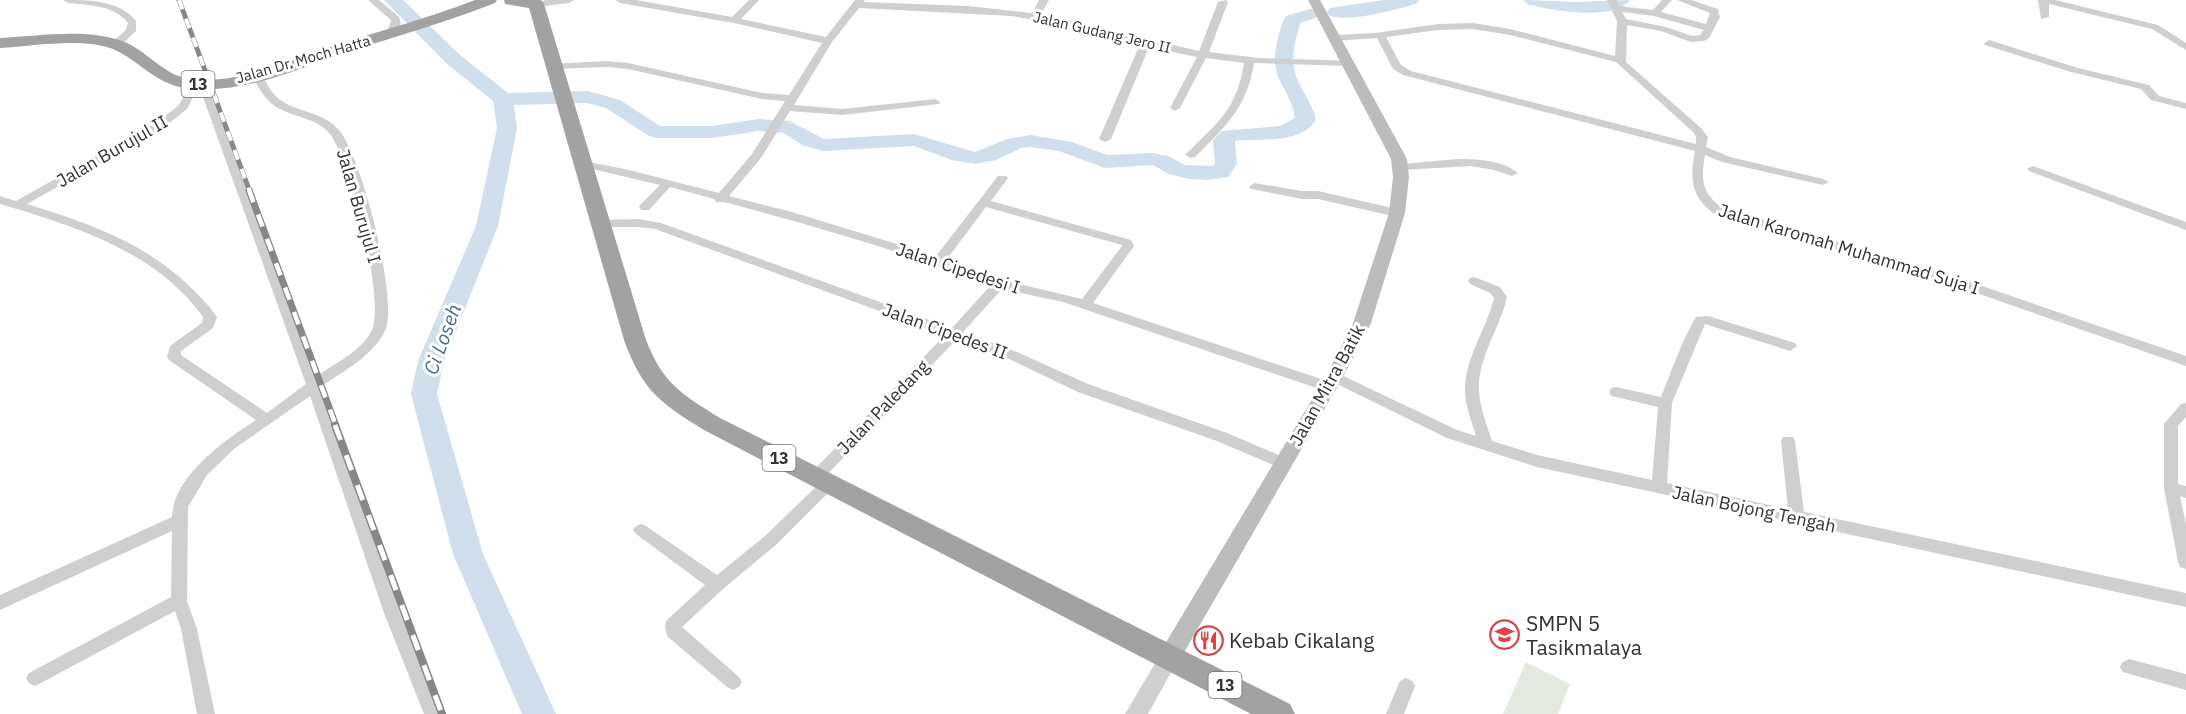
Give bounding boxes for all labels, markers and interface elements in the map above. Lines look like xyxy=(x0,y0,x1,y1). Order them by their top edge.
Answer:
street label: Jalan Gudang Jero II xyxy=(1031,7,1173,57)
street label: Jalan Dr. Moch Hatta xyxy=(234,31,372,87)
road number: 13 xyxy=(182,71,214,97)
street label: Jalan Burujul II xyxy=(52,110,172,192)
street label: Jalan Burujul I xyxy=(332,146,386,266)
street label: Jalan Karomah Muhammad Suja I xyxy=(1716,198,1982,300)
street label: Jalan Cipedesi I xyxy=(893,237,1023,299)
street label: Jalan Cipedes II xyxy=(879,298,1011,364)
water label: Ci Loseh xyxy=(417,300,467,378)
street label: Jalan Mitra Batik xyxy=(1284,320,1370,450)
street label: Jalan Paledang xyxy=(832,355,934,459)
road number: 13 xyxy=(762,445,796,471)
street label: Jalan Bojong Tengah xyxy=(1670,480,1838,538)
place label: SMPN 5 Tasikmalaya xyxy=(1526,609,1642,661)
school or university icon: SMPN 5 Tasikmalaya xyxy=(1489,619,1521,651)
restaurant icon: Kebab Cikalang xyxy=(1192,624,1224,656)
place label: Kebab Cikalang xyxy=(1229,626,1374,654)
road number: 13 xyxy=(1208,672,1242,698)

